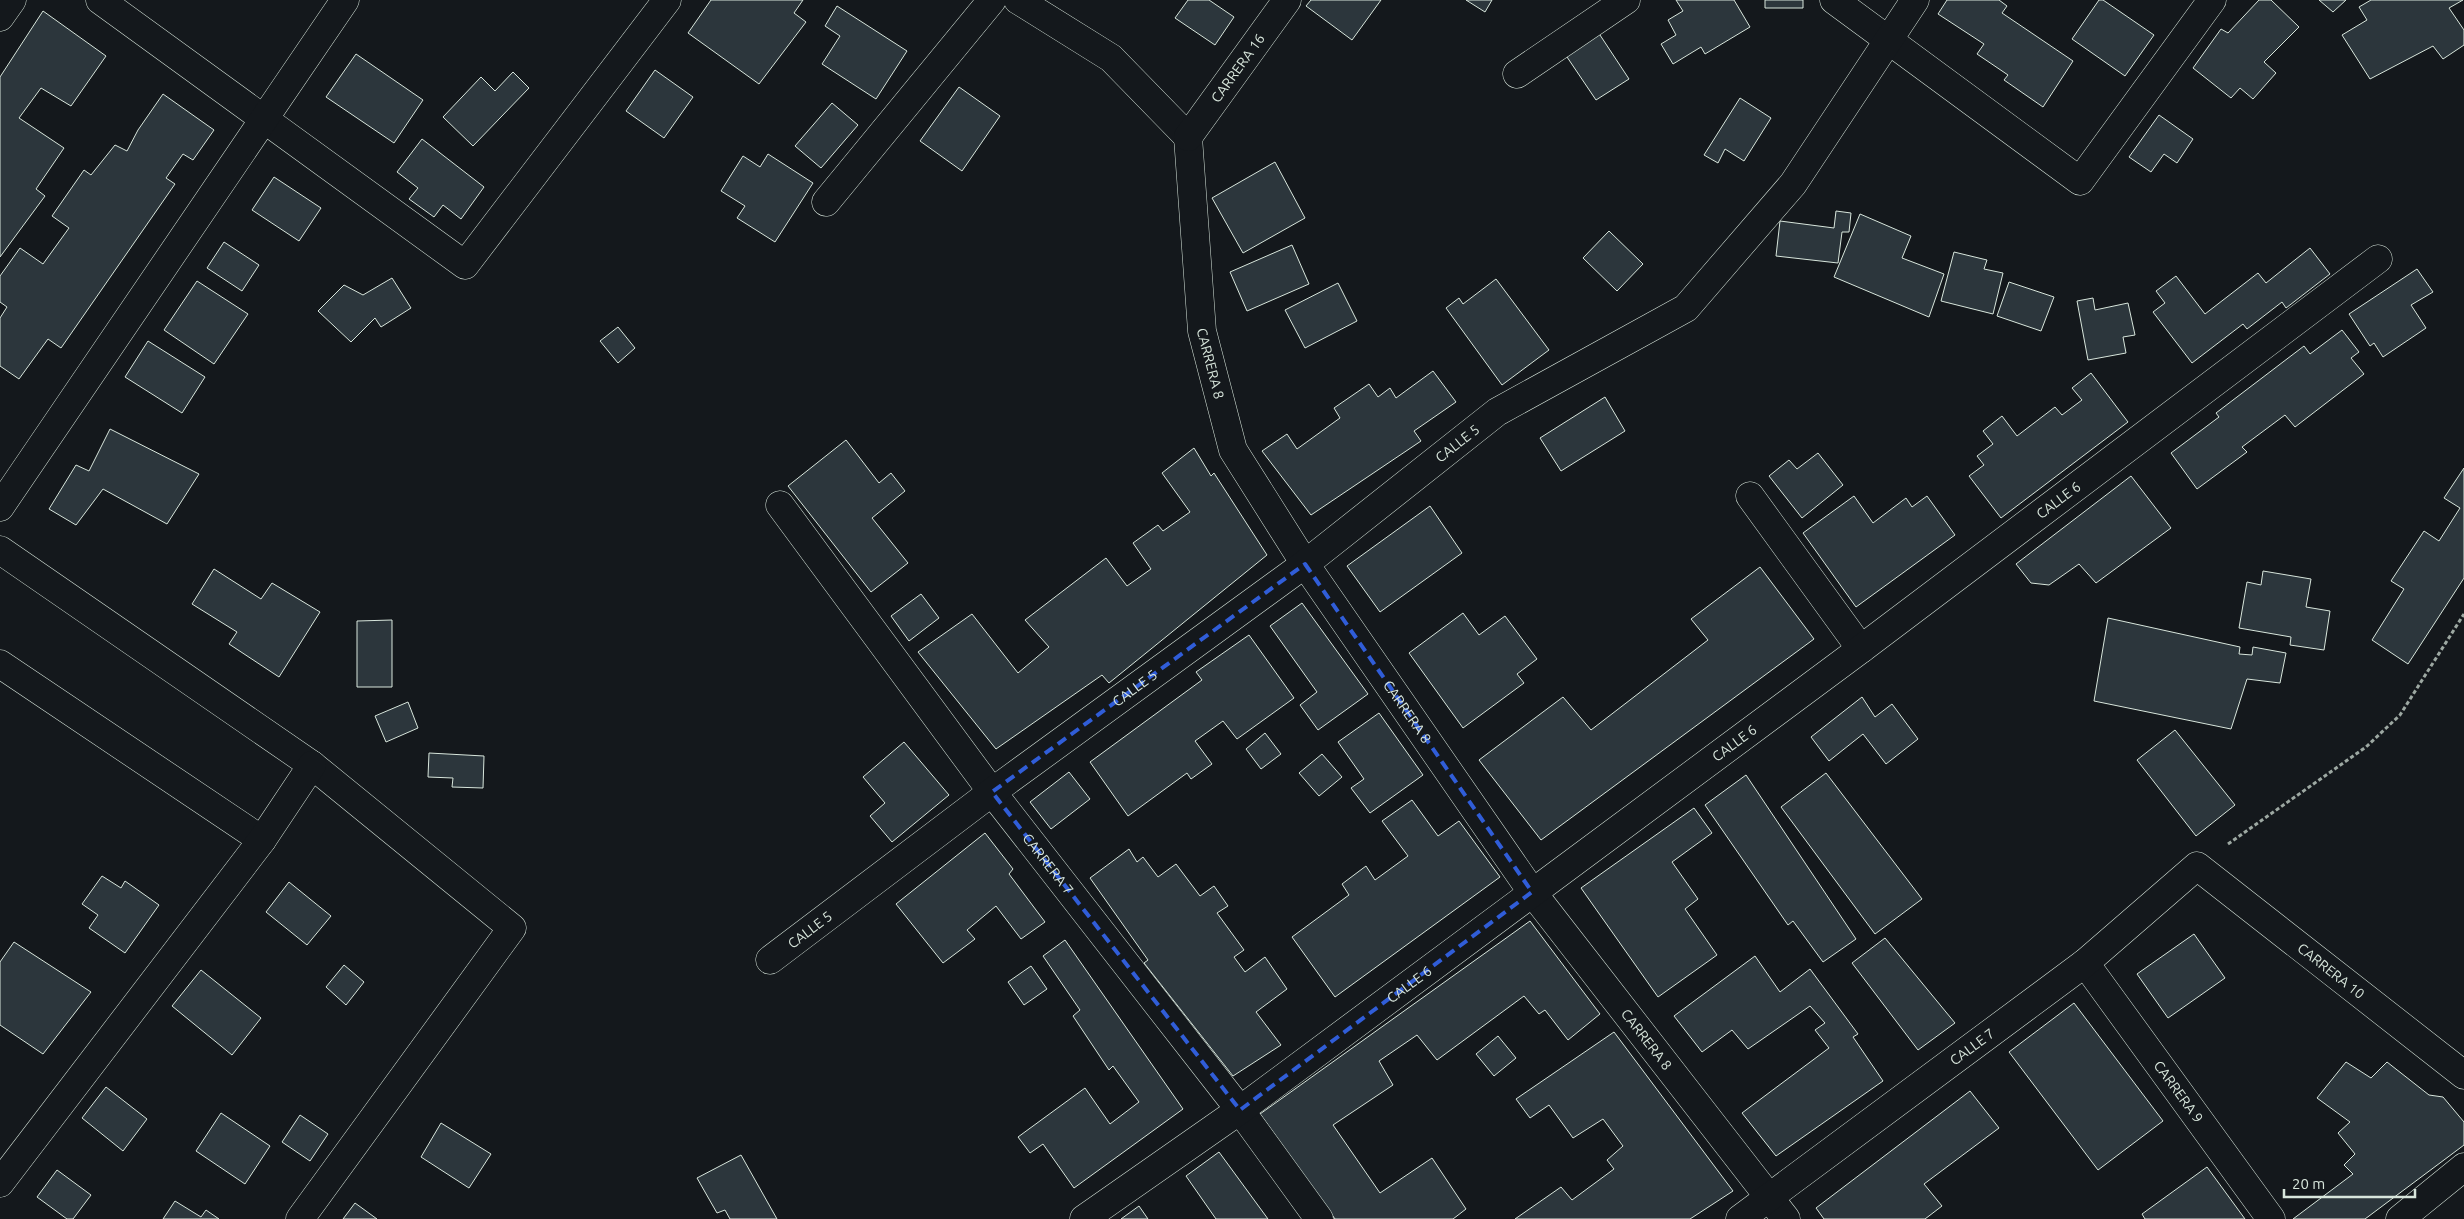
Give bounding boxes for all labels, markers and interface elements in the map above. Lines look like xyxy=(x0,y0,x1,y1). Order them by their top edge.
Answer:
street label: CARRERA 16 xyxy=(1208,31,1268,105)
street label: CARRERA 8 xyxy=(1194,326,1227,401)
street label: CALLE 5 xyxy=(1432,421,1482,466)
street label: CALLE 6 xyxy=(2033,478,2084,522)
street label: CALLE 5 xyxy=(1109,666,1160,710)
street label: CARRERA 8 xyxy=(1380,677,1435,746)
street label: CALLE 6 xyxy=(1709,721,1760,765)
street label: CARRERA 7 xyxy=(1019,830,1077,898)
street label: CALLE 5 xyxy=(785,908,835,952)
street label: CARRERA 10 xyxy=(2294,940,2368,1002)
street label: CALLE 6 xyxy=(1384,963,1435,1006)
street label: CARRERA 8 xyxy=(1618,1006,1675,1073)
street label: CALLE 7 xyxy=(1947,1025,1997,1068)
street label: CARRERA 9 xyxy=(2151,1058,2206,1126)
scale bar xyxy=(2284,1166,2415,1198)
text: 20 m xyxy=(2292,1175,2325,1192)

